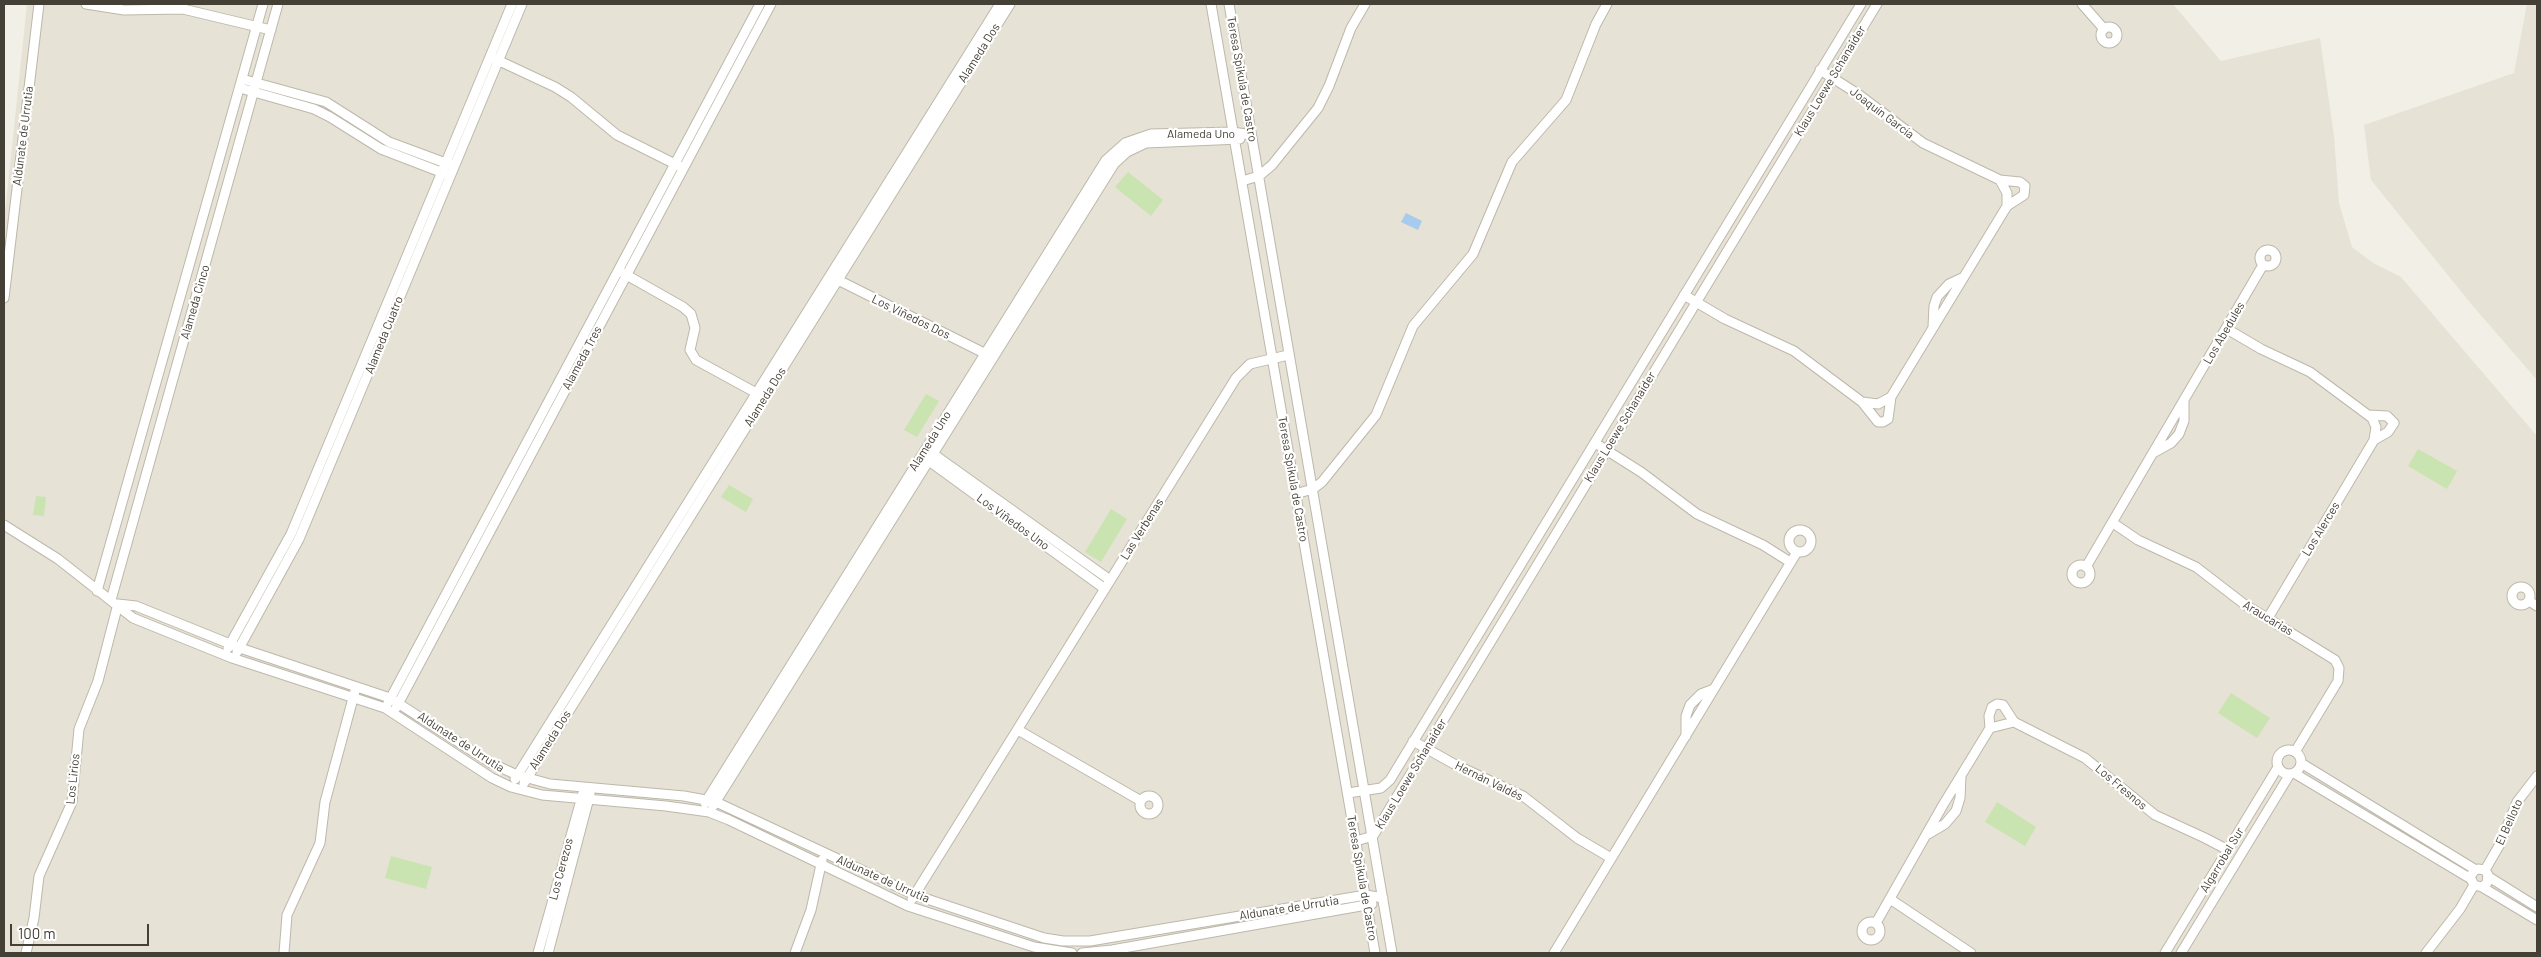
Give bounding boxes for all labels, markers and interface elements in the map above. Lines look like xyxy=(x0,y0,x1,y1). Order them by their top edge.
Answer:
street label: Teresa Spikula de Castro xyxy=(1224,15,1260,143)
street label: Alameda Dos xyxy=(955,21,1003,85)
street label: Klaus Loewe Schanaider xyxy=(1791,23,1869,139)
street label: Joaquín García xyxy=(1847,84,1917,142)
street label: Aldunate de Urrutia xyxy=(10,85,36,187)
street label: Alameda Uno xyxy=(1167,127,1235,141)
street label: Alameda Cinco xyxy=(177,263,213,341)
street label: Los Viñedos Dos xyxy=(869,292,953,342)
street label: Alameda Cuatro xyxy=(362,294,406,376)
street label: Los Abedules xyxy=(2200,299,2248,367)
street label: Alameda Tres xyxy=(559,324,605,392)
street label: Alameda Dos xyxy=(741,365,789,429)
street label: Klaus Loewe Schanaider xyxy=(1581,369,1659,485)
street label: Alameda Uno xyxy=(906,408,954,474)
street label: Teresa Spikula de Castro xyxy=(1275,415,1311,543)
street label: Los Viñedos Uno xyxy=(974,491,1052,553)
street label: Las Verbenas xyxy=(1117,496,1167,562)
street label: Los Alerces xyxy=(2299,499,2343,559)
street label: Araucarias xyxy=(2240,597,2296,639)
street label: Alameda Dos xyxy=(526,708,574,772)
street label: Aldunate de Urrutia xyxy=(415,709,507,775)
street label: Klaus Loewe Schanaider xyxy=(1372,716,1450,832)
street label: Los Lirios xyxy=(63,753,83,805)
street label: Hernán Valdés xyxy=(1453,758,1525,804)
street label: Los Fresnos xyxy=(2092,761,2150,813)
street label: El Belloto xyxy=(2492,797,2526,847)
street label: Teresa Spikula de Castro xyxy=(1344,814,1380,942)
street label: Algarrobal Sur xyxy=(2197,825,2247,895)
street label: Los Cerezos xyxy=(546,836,576,902)
street label: Aldunate de Urrutia xyxy=(834,852,932,906)
street label: Aldunate de Urrutia xyxy=(1238,893,1340,923)
scale bar xyxy=(12,914,151,946)
text: 100 m xyxy=(18,924,56,942)

